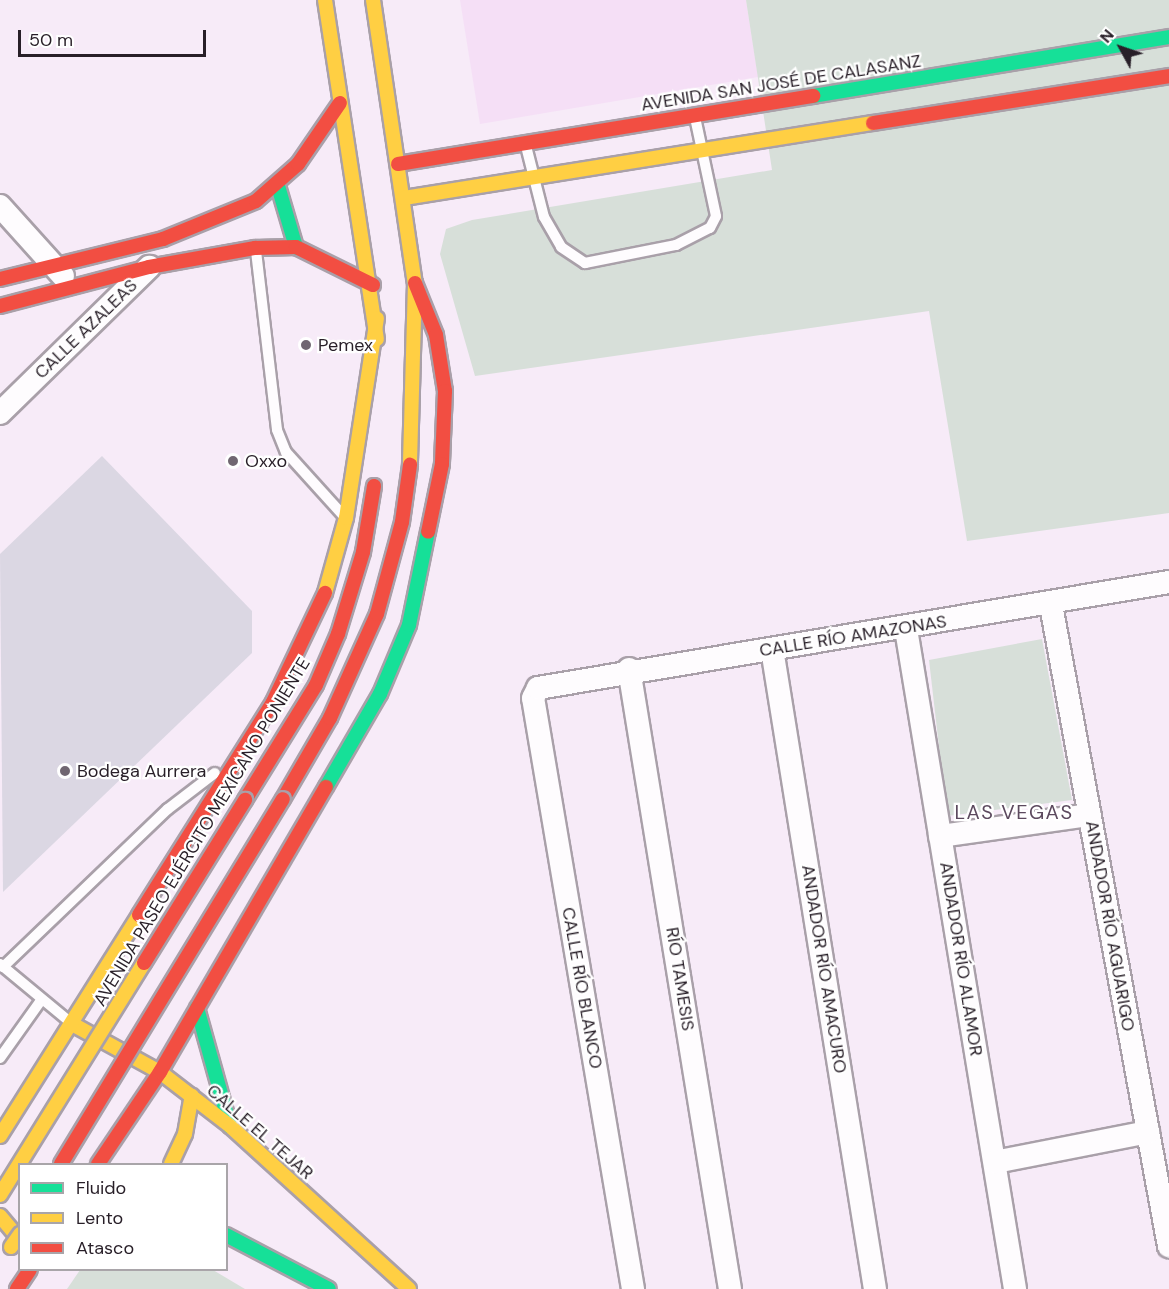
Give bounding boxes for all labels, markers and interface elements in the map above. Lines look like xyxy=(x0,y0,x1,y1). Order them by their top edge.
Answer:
scale bar xyxy=(21,18,208,56)
north arrow xyxy=(1091,18,1151,78)
text: N xyxy=(1095,25,1119,47)
text: 50 m xyxy=(29,28,73,52)
street label: AVENIDA SAN JOSÉ DE CALASANZ xyxy=(639,50,923,116)
street label: CALLE AZALEAS xyxy=(30,275,142,383)
place label: Pemex xyxy=(318,334,373,356)
marker: Pemex xyxy=(299,338,313,352)
place label: Oxxo xyxy=(245,450,287,472)
marker: Oxxo xyxy=(226,454,240,468)
street label: CALLE RÍO AMAZONAS xyxy=(758,611,948,661)
street label: AVENIDA PASEO EJÉRCITO MEXICANO PONIENTE xyxy=(89,654,315,1010)
place label: Bodega Aurrera xyxy=(77,760,206,782)
marker: Bodega Aurrera xyxy=(58,764,72,778)
district label: LAS VEGAS xyxy=(955,800,1073,824)
street label: ANDADOR RÍO AGUARIGO xyxy=(1081,819,1139,1033)
street label: ANDADOR RÍO ALAMOR xyxy=(935,860,987,1058)
street label: ANDADOR RÍO AMACURO xyxy=(797,863,851,1075)
street label: CALLE RÍO BLANCO xyxy=(557,906,607,1070)
street label: RÍO TAMESIS xyxy=(661,926,699,1032)
street label: CALLE EL TEJAR xyxy=(202,1080,318,1184)
legend xyxy=(18,1163,228,1271)
text: Fluido xyxy=(76,1176,126,1200)
text: Lento xyxy=(76,1206,123,1230)
text: Atasco xyxy=(76,1236,134,1260)

